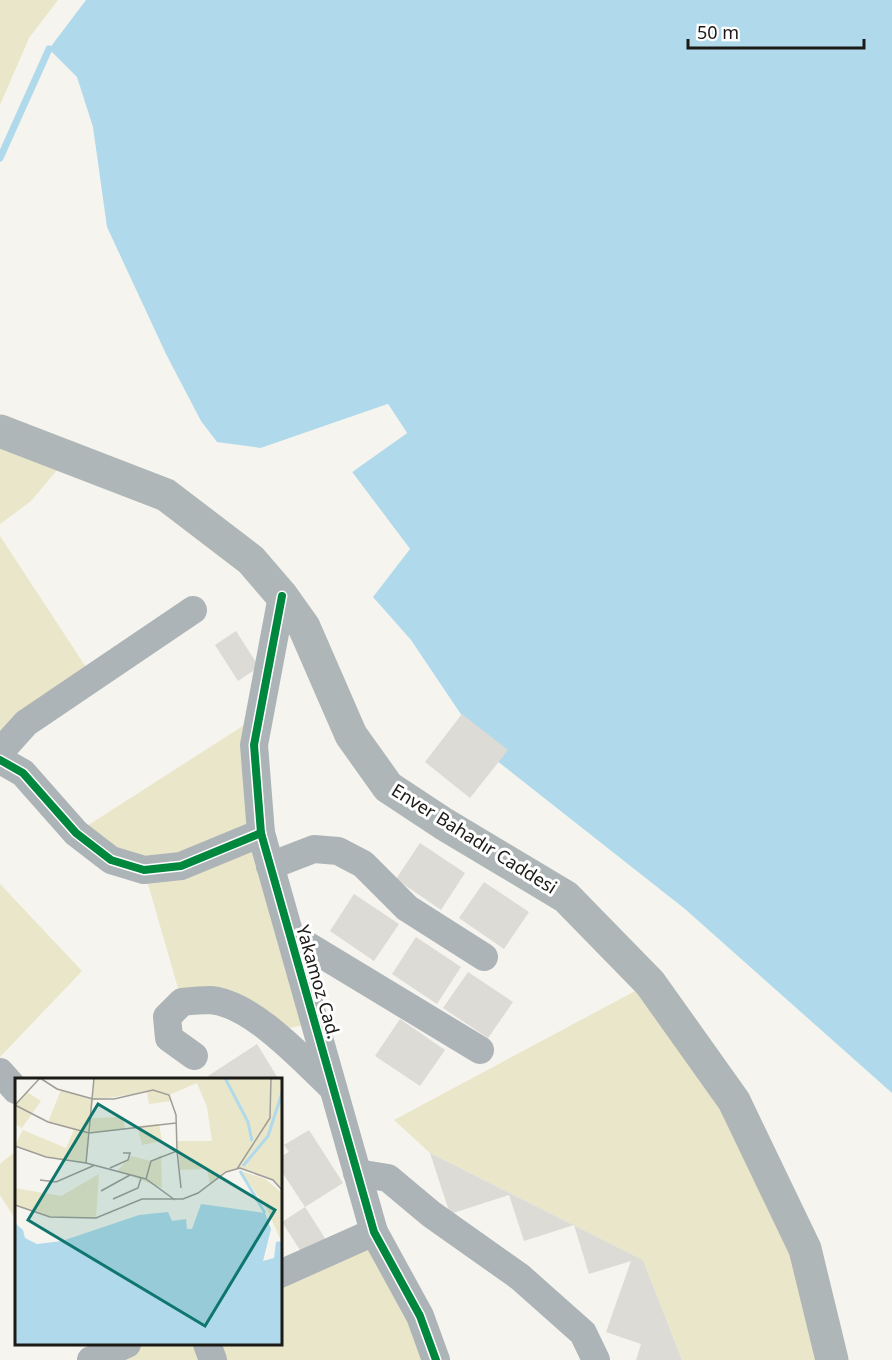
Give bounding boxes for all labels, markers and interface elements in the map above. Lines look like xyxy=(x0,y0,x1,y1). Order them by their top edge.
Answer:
scale bar xyxy=(688,12,864,50)
text: 50 m xyxy=(697,20,739,44)
street label: Enver Bahadır Caddesi xyxy=(387,778,562,899)
street label: Yakamoz Cad. xyxy=(291,922,347,1041)
inset map xyxy=(15,1078,282,1345)

